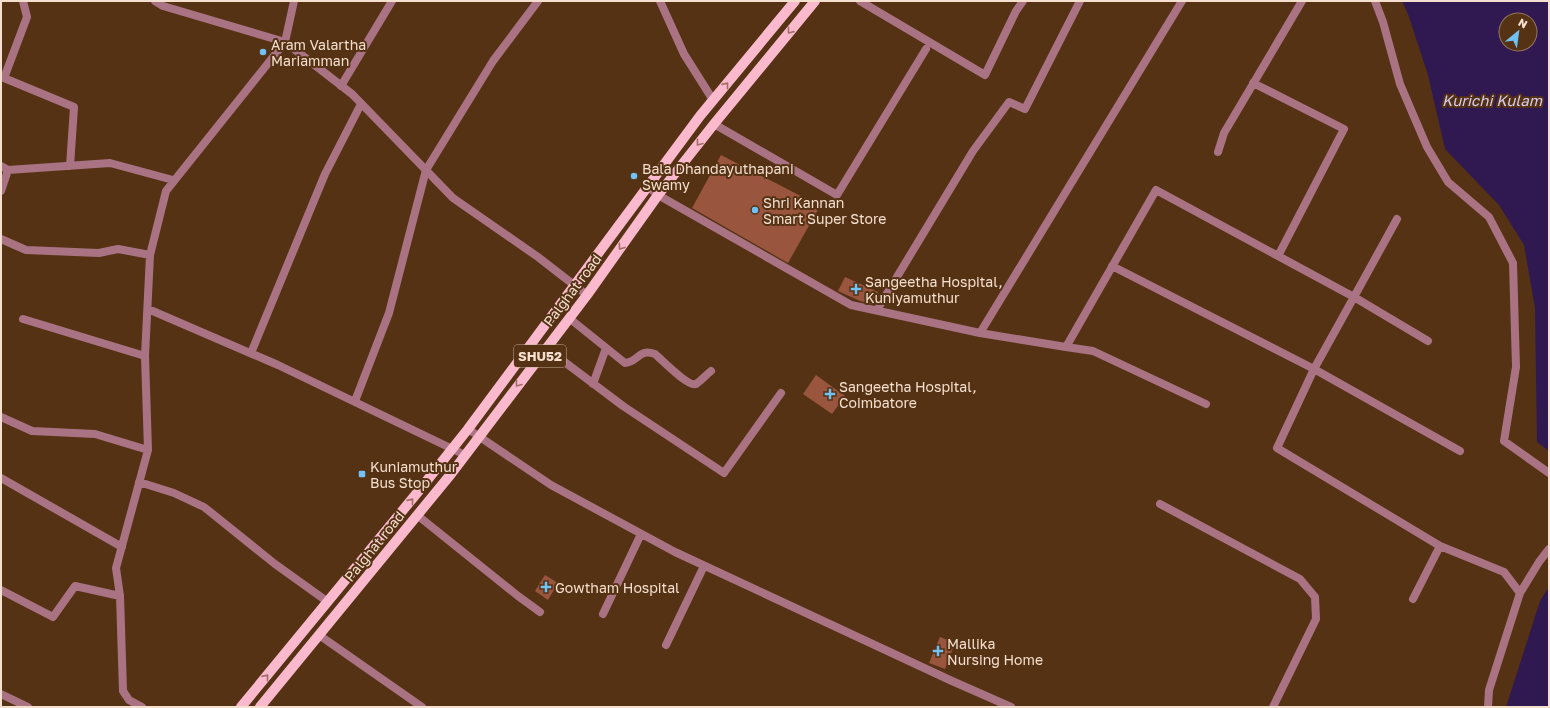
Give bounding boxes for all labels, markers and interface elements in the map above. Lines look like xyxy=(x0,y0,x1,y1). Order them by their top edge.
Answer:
north arrow xyxy=(1498,12,1538,52)
text: N xyxy=(1516,15,1530,31)
one-way arrow xyxy=(788,27,795,34)
place label: Aram Valartha Mariamman xyxy=(271,36,366,69)
marker: Aram Valartha Mariamman xyxy=(258,47,268,57)
one-way arrow xyxy=(722,82,729,89)
water label: Kurichi Kulam xyxy=(1442,91,1543,109)
one-way arrow xyxy=(697,138,704,145)
place label: Bala Dhandayuthapani Swamy xyxy=(642,160,794,193)
marker: Bala Dhandayuthapani Swamy xyxy=(629,171,639,181)
place label: Shri Kannan Smart Super Store xyxy=(763,194,886,227)
marker: Shri Kannan Smart Super Store xyxy=(750,205,760,215)
one-way arrow xyxy=(619,242,626,249)
street label: Palghat road xyxy=(539,251,605,329)
place label: Sangeetha Hospital, Kuniyamuthur xyxy=(865,273,1003,306)
marker: Sangeetha Hospital, Kuniyamuthur xyxy=(850,283,862,295)
road number: SHU52 xyxy=(514,345,566,367)
place label: Sangeetha Hospital, Coimbatore xyxy=(839,378,977,411)
one-way arrow xyxy=(516,380,523,387)
marker: Sangeetha Hospital, Coimbatore xyxy=(824,388,836,400)
place label: Kuniamuthur Bus Stop xyxy=(370,458,458,491)
marker: Kuniamuthur Bus Stop xyxy=(357,469,367,479)
one-way arrow xyxy=(406,498,413,505)
street label: Palghat road xyxy=(340,507,408,585)
place label: Gowtham Hospital xyxy=(555,579,680,596)
marker: Gowtham Hospital xyxy=(540,581,552,593)
place label: Mallika Nursing Home xyxy=(947,635,1043,668)
marker: Mallika Nursing Home xyxy=(932,645,944,657)
one-way arrow xyxy=(261,674,268,681)

